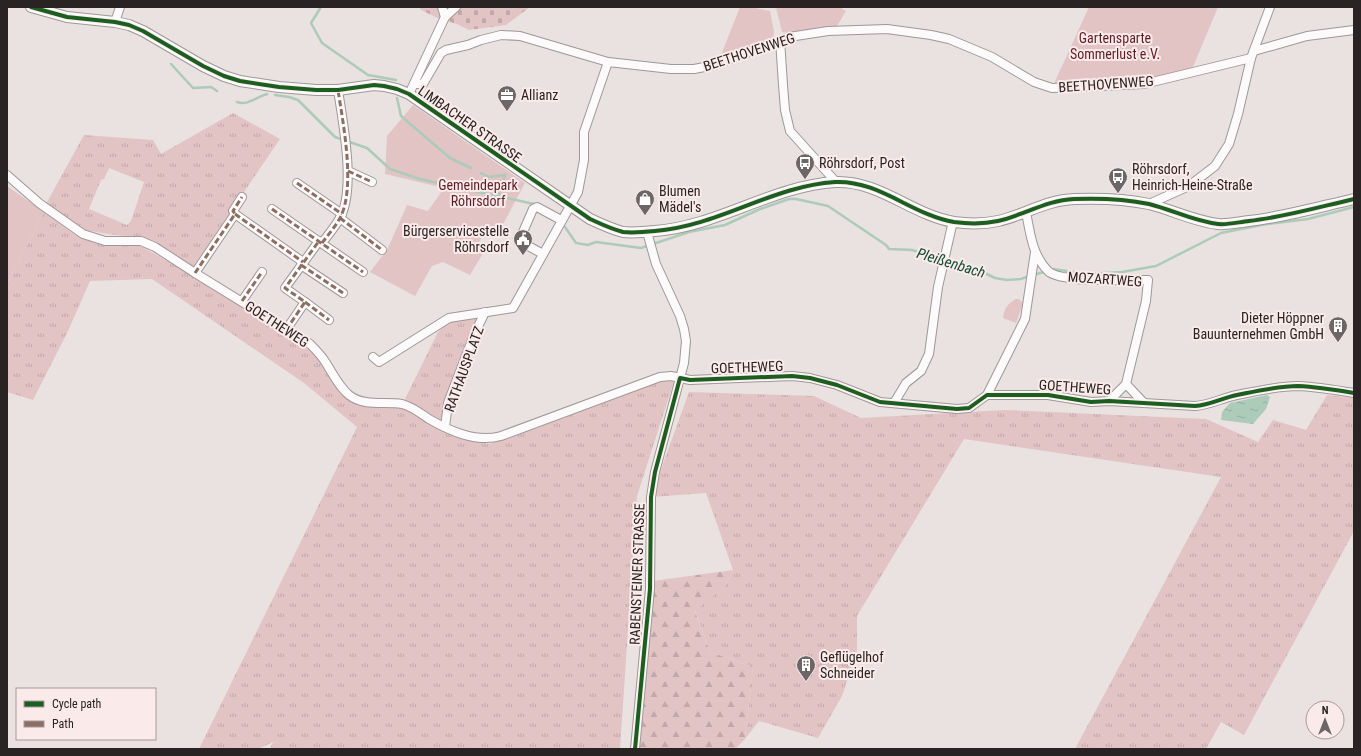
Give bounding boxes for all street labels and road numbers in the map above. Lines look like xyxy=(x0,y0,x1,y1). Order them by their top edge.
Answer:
street label: BEETHOVENWEG xyxy=(701,30,797,74)
street label: BEETHOVENWEG xyxy=(1058,73,1154,95)
street label: LIMBACHER STRASSE xyxy=(415,82,525,166)
street label: MOZARTWEG xyxy=(1067,268,1143,290)
street label: GOETHEWEG xyxy=(242,298,312,350)
street label: RATHAUSPLATZ xyxy=(441,324,487,414)
street label: GOETHEWEG xyxy=(710,358,784,376)
street label: GOETHEWEG xyxy=(1038,376,1112,398)
street label: RABENSTEINER STRASSE xyxy=(627,503,647,645)

